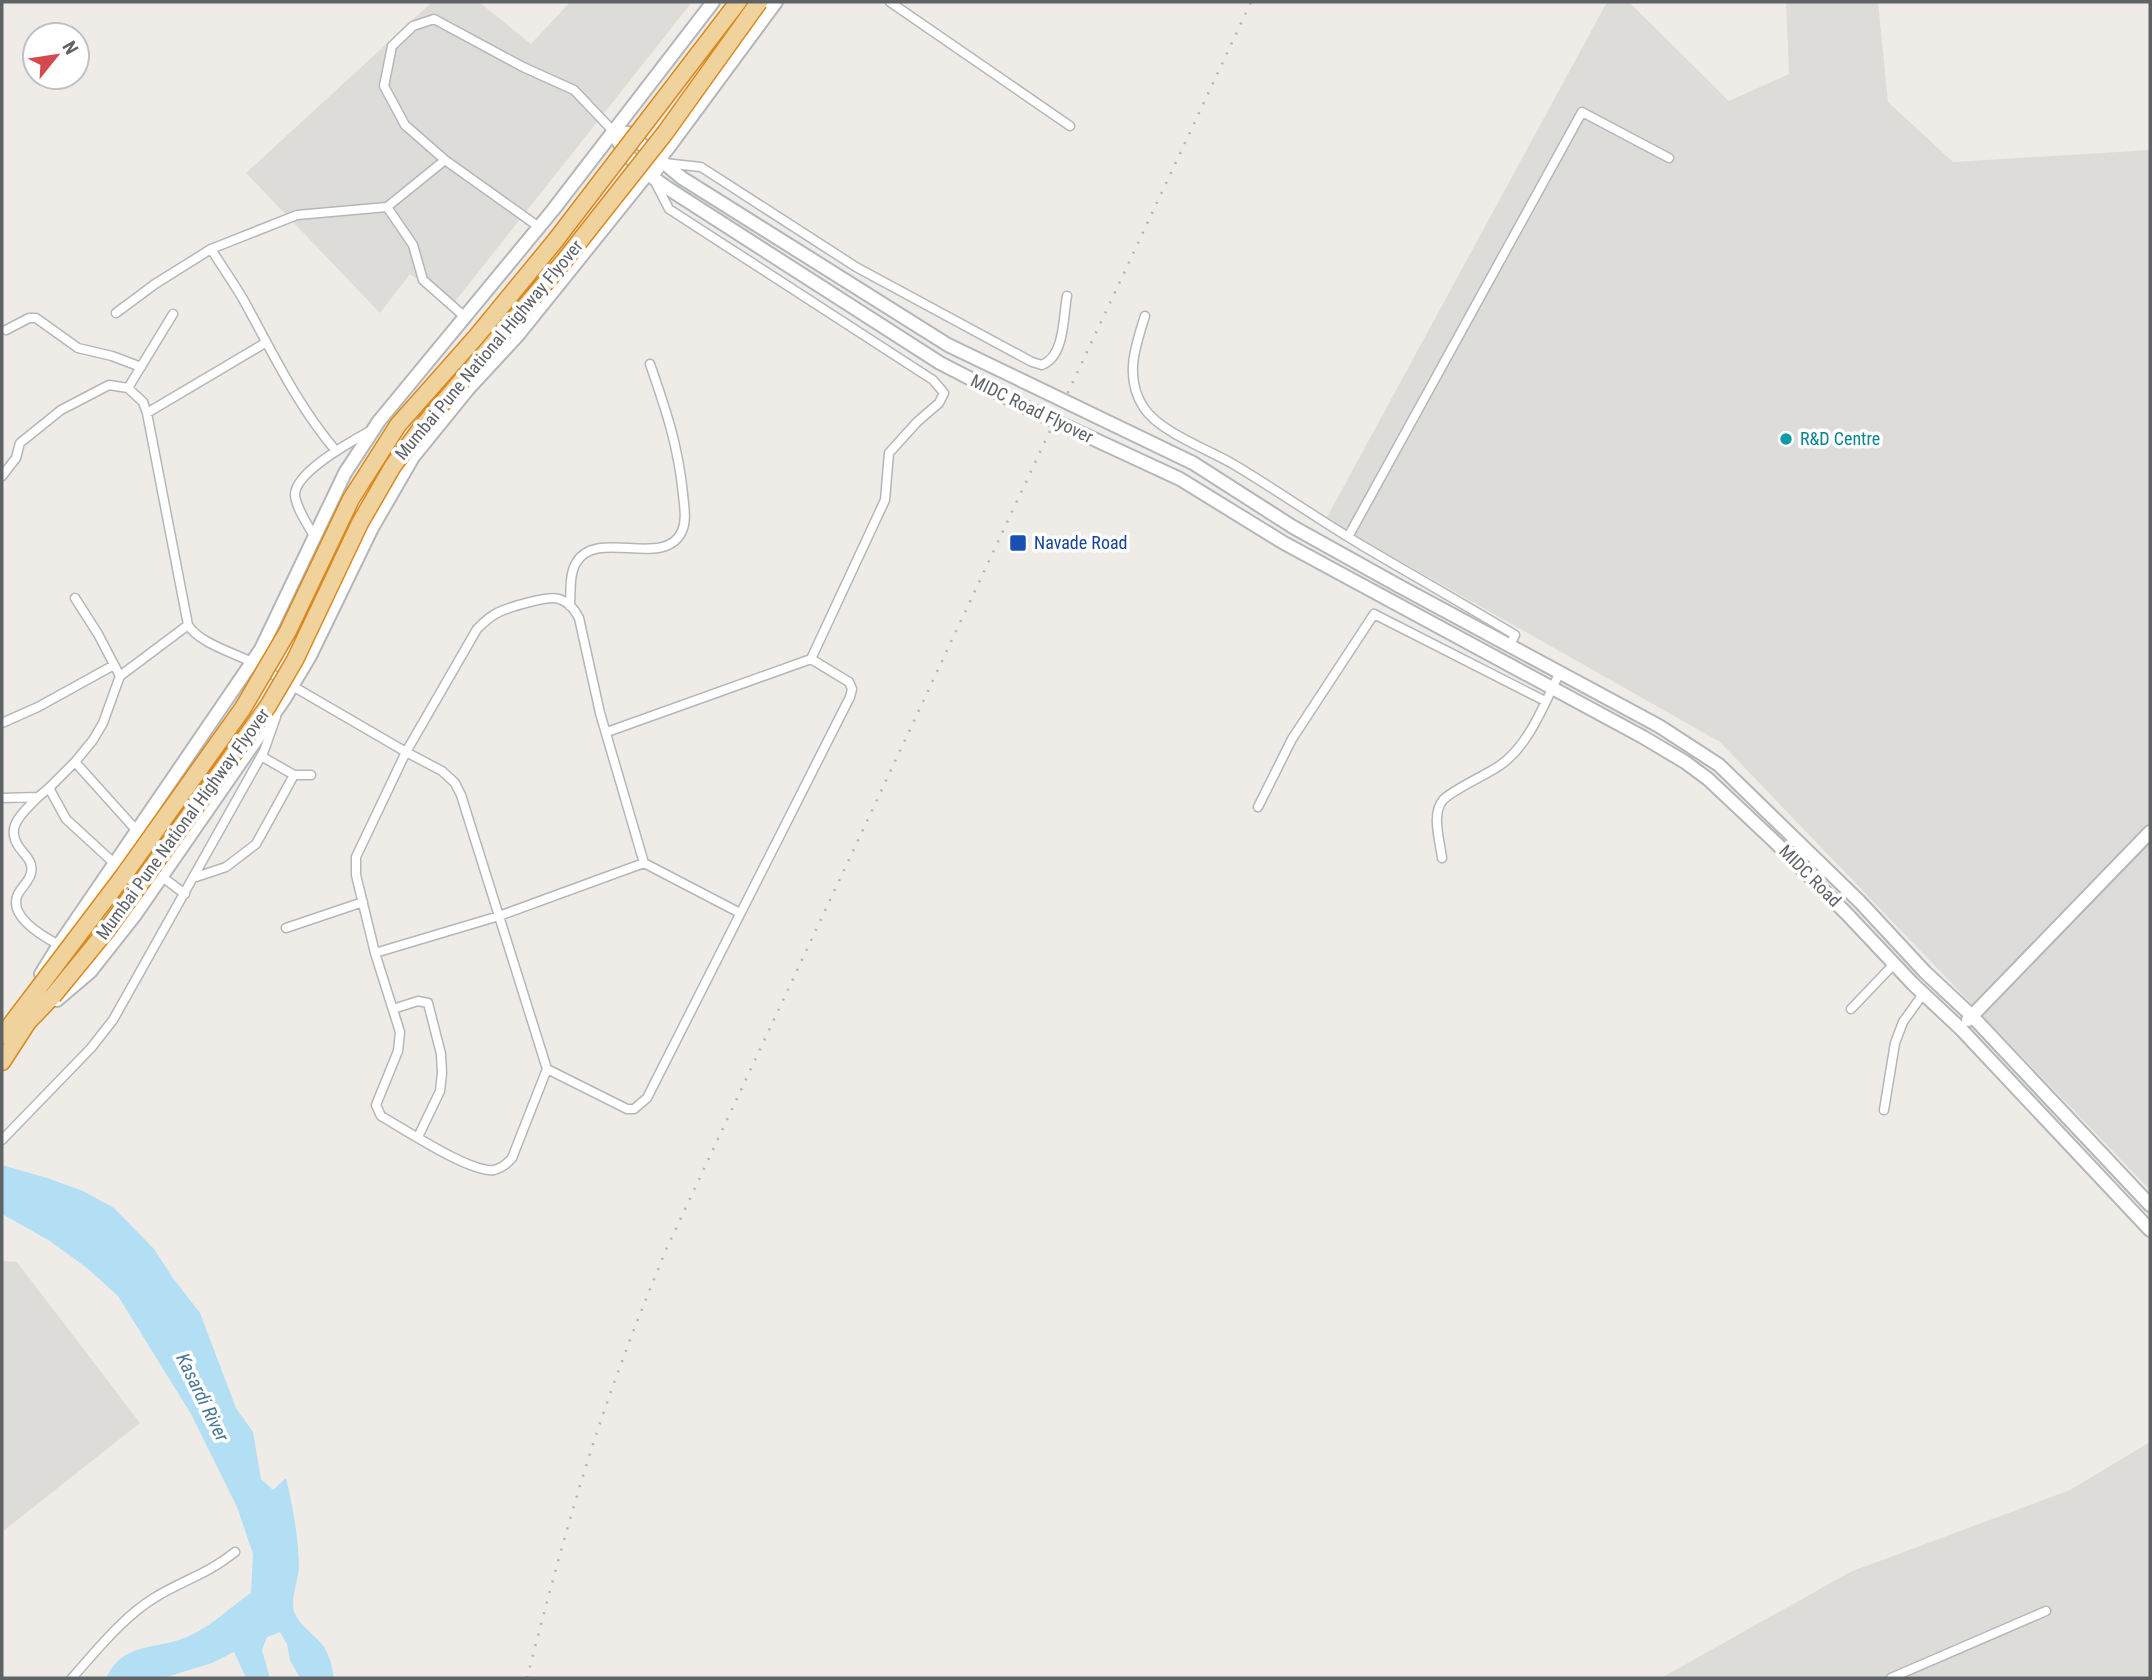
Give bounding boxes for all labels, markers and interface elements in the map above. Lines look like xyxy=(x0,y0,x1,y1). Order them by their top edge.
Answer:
north arrow xyxy=(21,21,91,91)
text: N xyxy=(57,37,83,59)
street label: Mumbai Pune National Highway Flyover xyxy=(390,235,587,464)
street label: MIDC Road Flyover xyxy=(968,370,1097,447)
place label: R&D Centre xyxy=(1800,428,1880,449)
marker: R&D Centre xyxy=(1778,431,1794,447)
place label: Navade Road xyxy=(1034,532,1127,553)
marker: Navade Road xyxy=(1008,533,1028,553)
street label: Mumbai Pune National Highway Flyover xyxy=(92,704,274,943)
street label: MIDC Road xyxy=(1775,840,1846,911)
water label: Kasardi River xyxy=(171,1349,234,1445)

